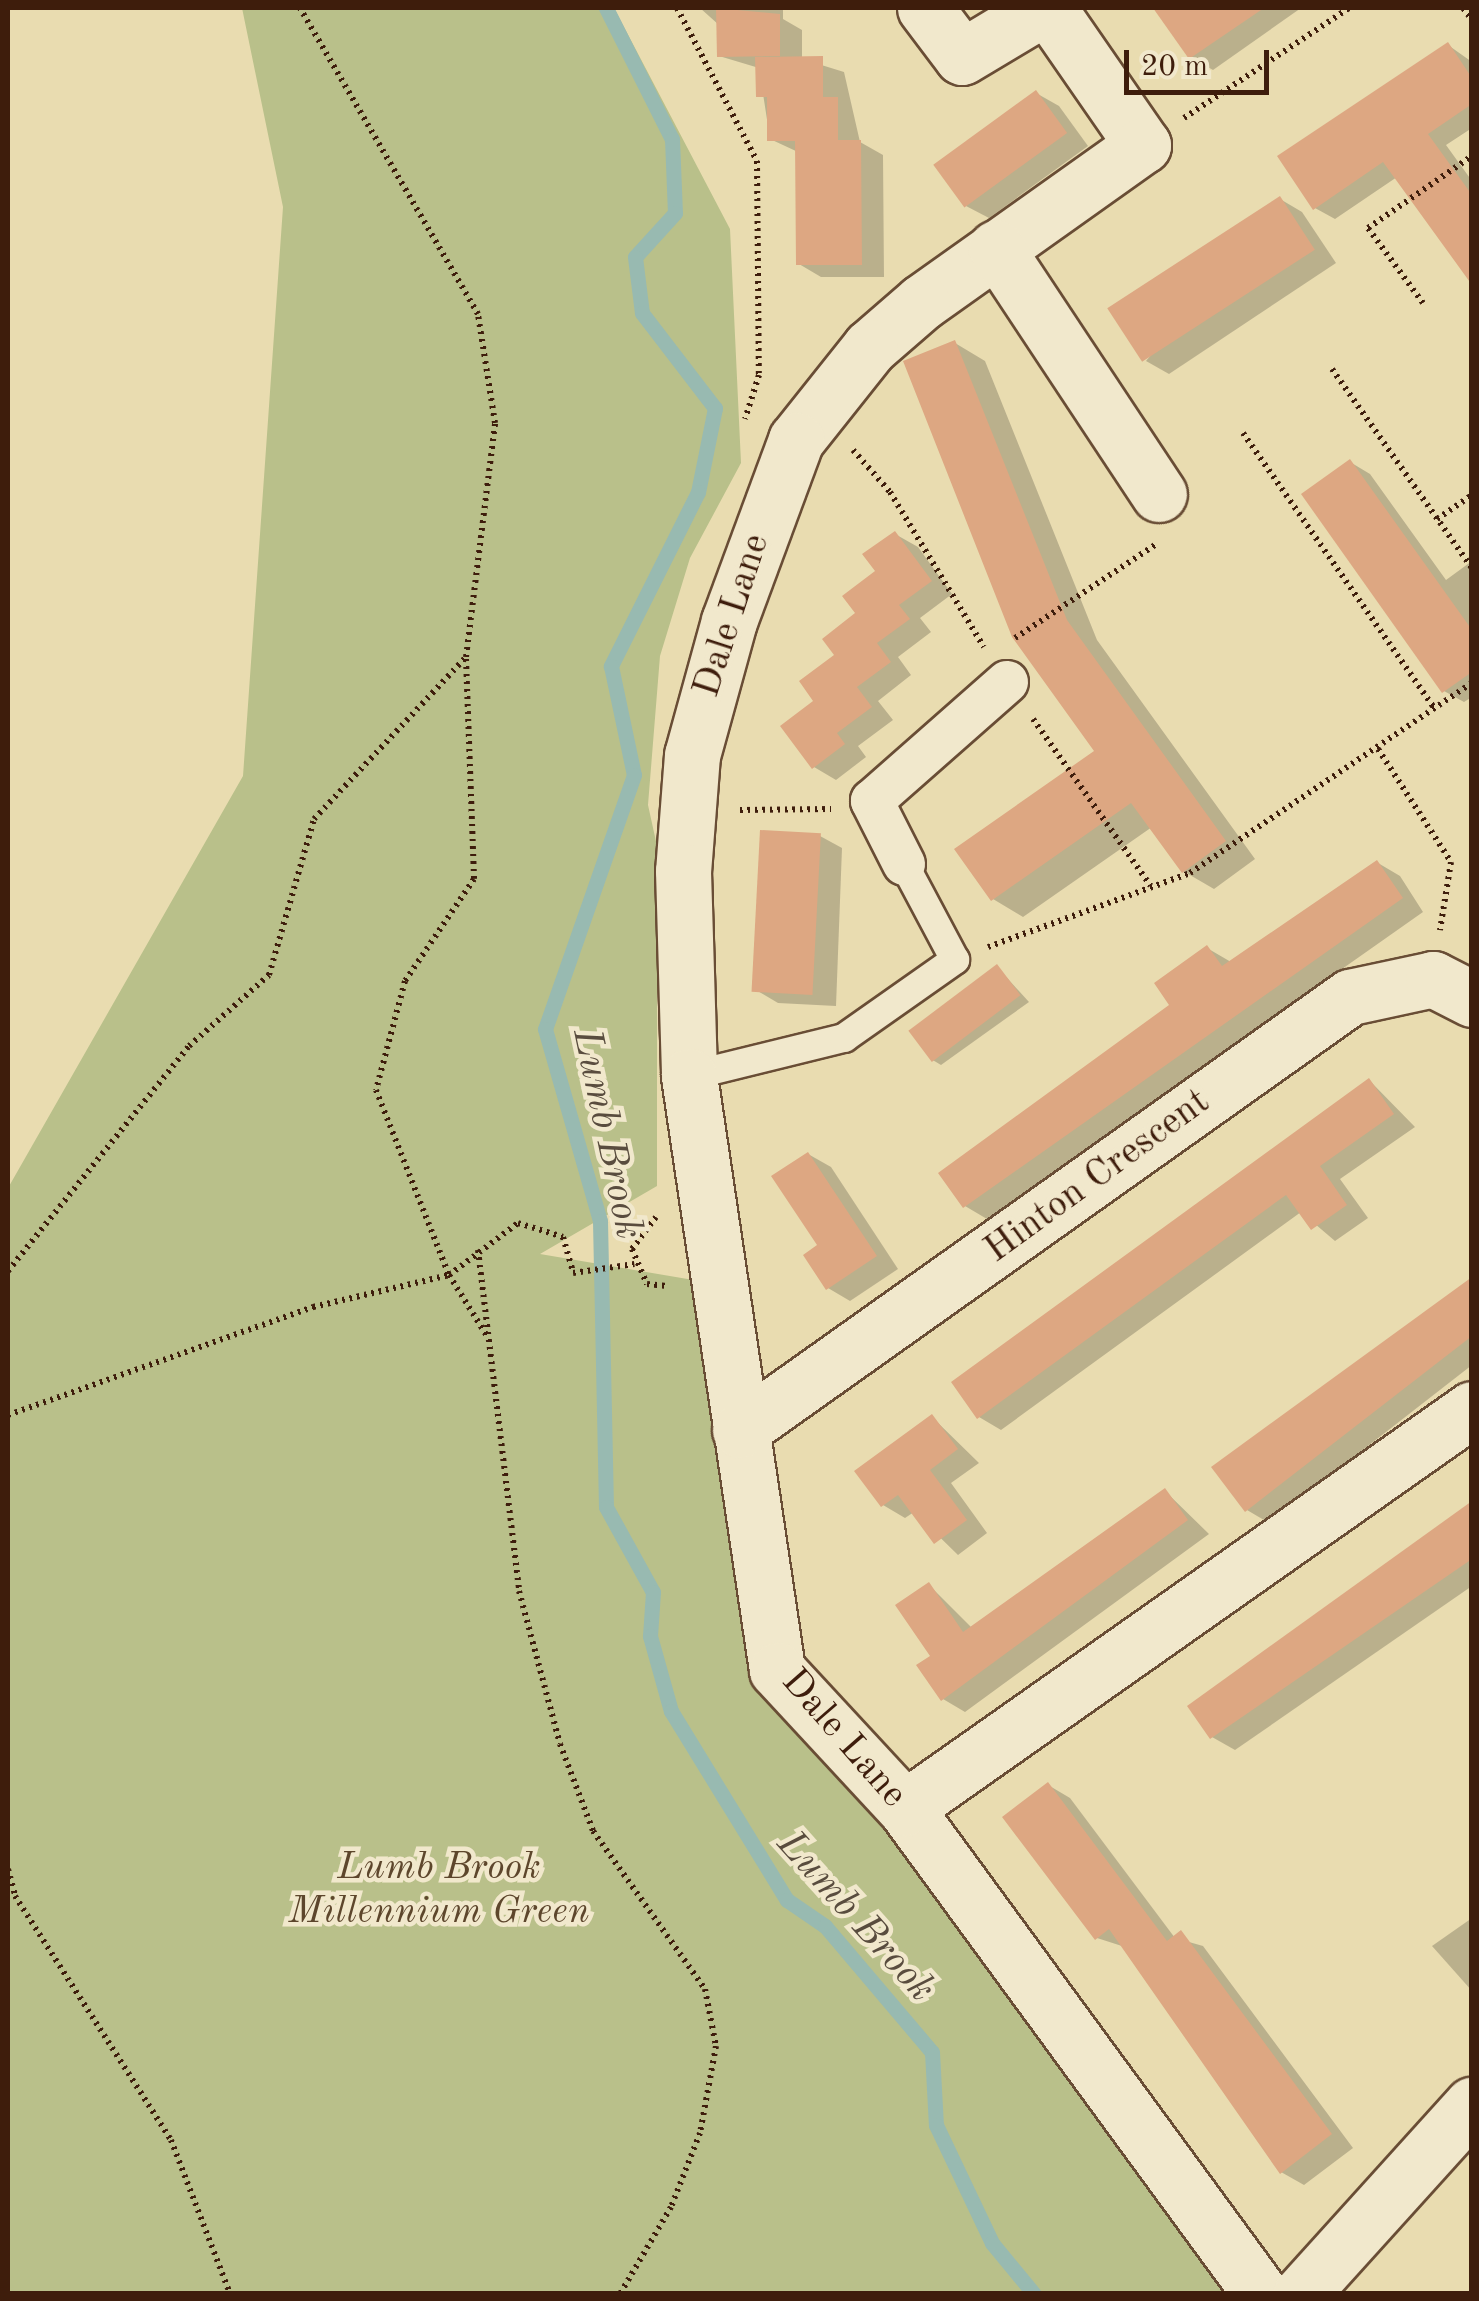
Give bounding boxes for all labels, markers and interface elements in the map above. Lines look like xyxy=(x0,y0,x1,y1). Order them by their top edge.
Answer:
scale bar xyxy=(1129,30,1274,92)
text: 20 m xyxy=(1141,52,1208,82)
street label: Dale Lane xyxy=(685,529,781,703)
water label: Lumb Brook xyxy=(560,1024,652,1244)
street label: Hinton Crescent xyxy=(977,1080,1219,1274)
street label: Dale Lane xyxy=(770,1660,916,1818)
water label: Lumb Brook xyxy=(766,1821,944,2013)
park label: Lumb Brook Millennium Green xyxy=(289,1846,589,1936)

